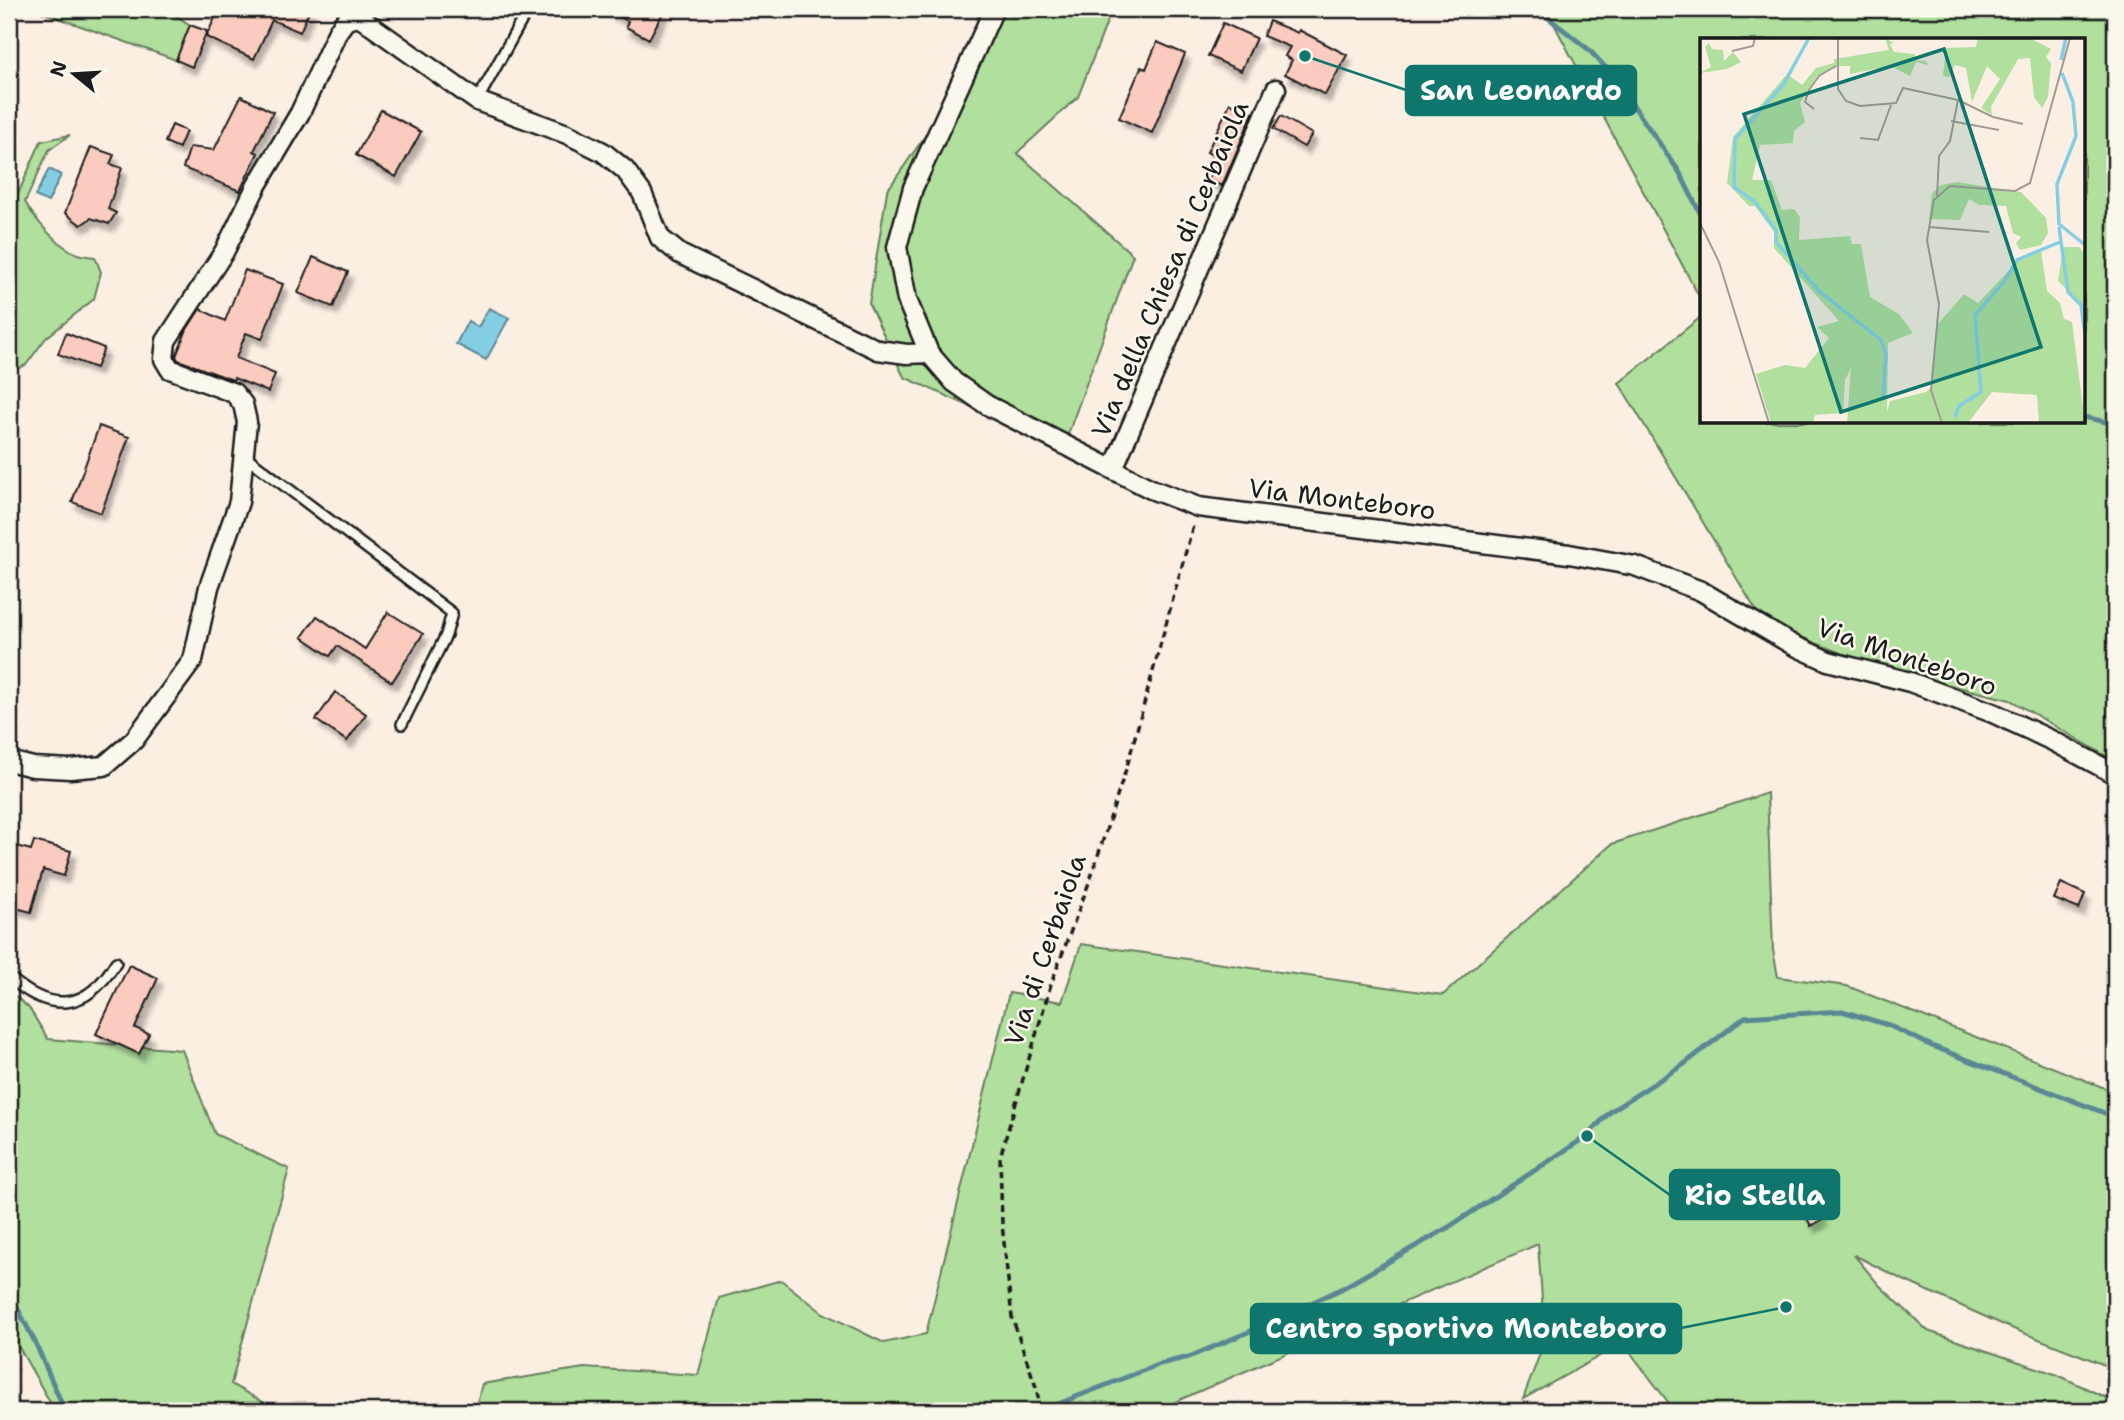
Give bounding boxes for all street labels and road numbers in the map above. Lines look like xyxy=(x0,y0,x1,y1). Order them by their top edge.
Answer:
street label: Via della Chiesa di Cerbaiola xyxy=(1083,95,1256,443)
street label: Via Monteboro xyxy=(1246,470,1438,527)
street label: Via Monteboro xyxy=(1812,609,2002,704)
street label: Via di Cerbaiola xyxy=(995,849,1094,1051)

